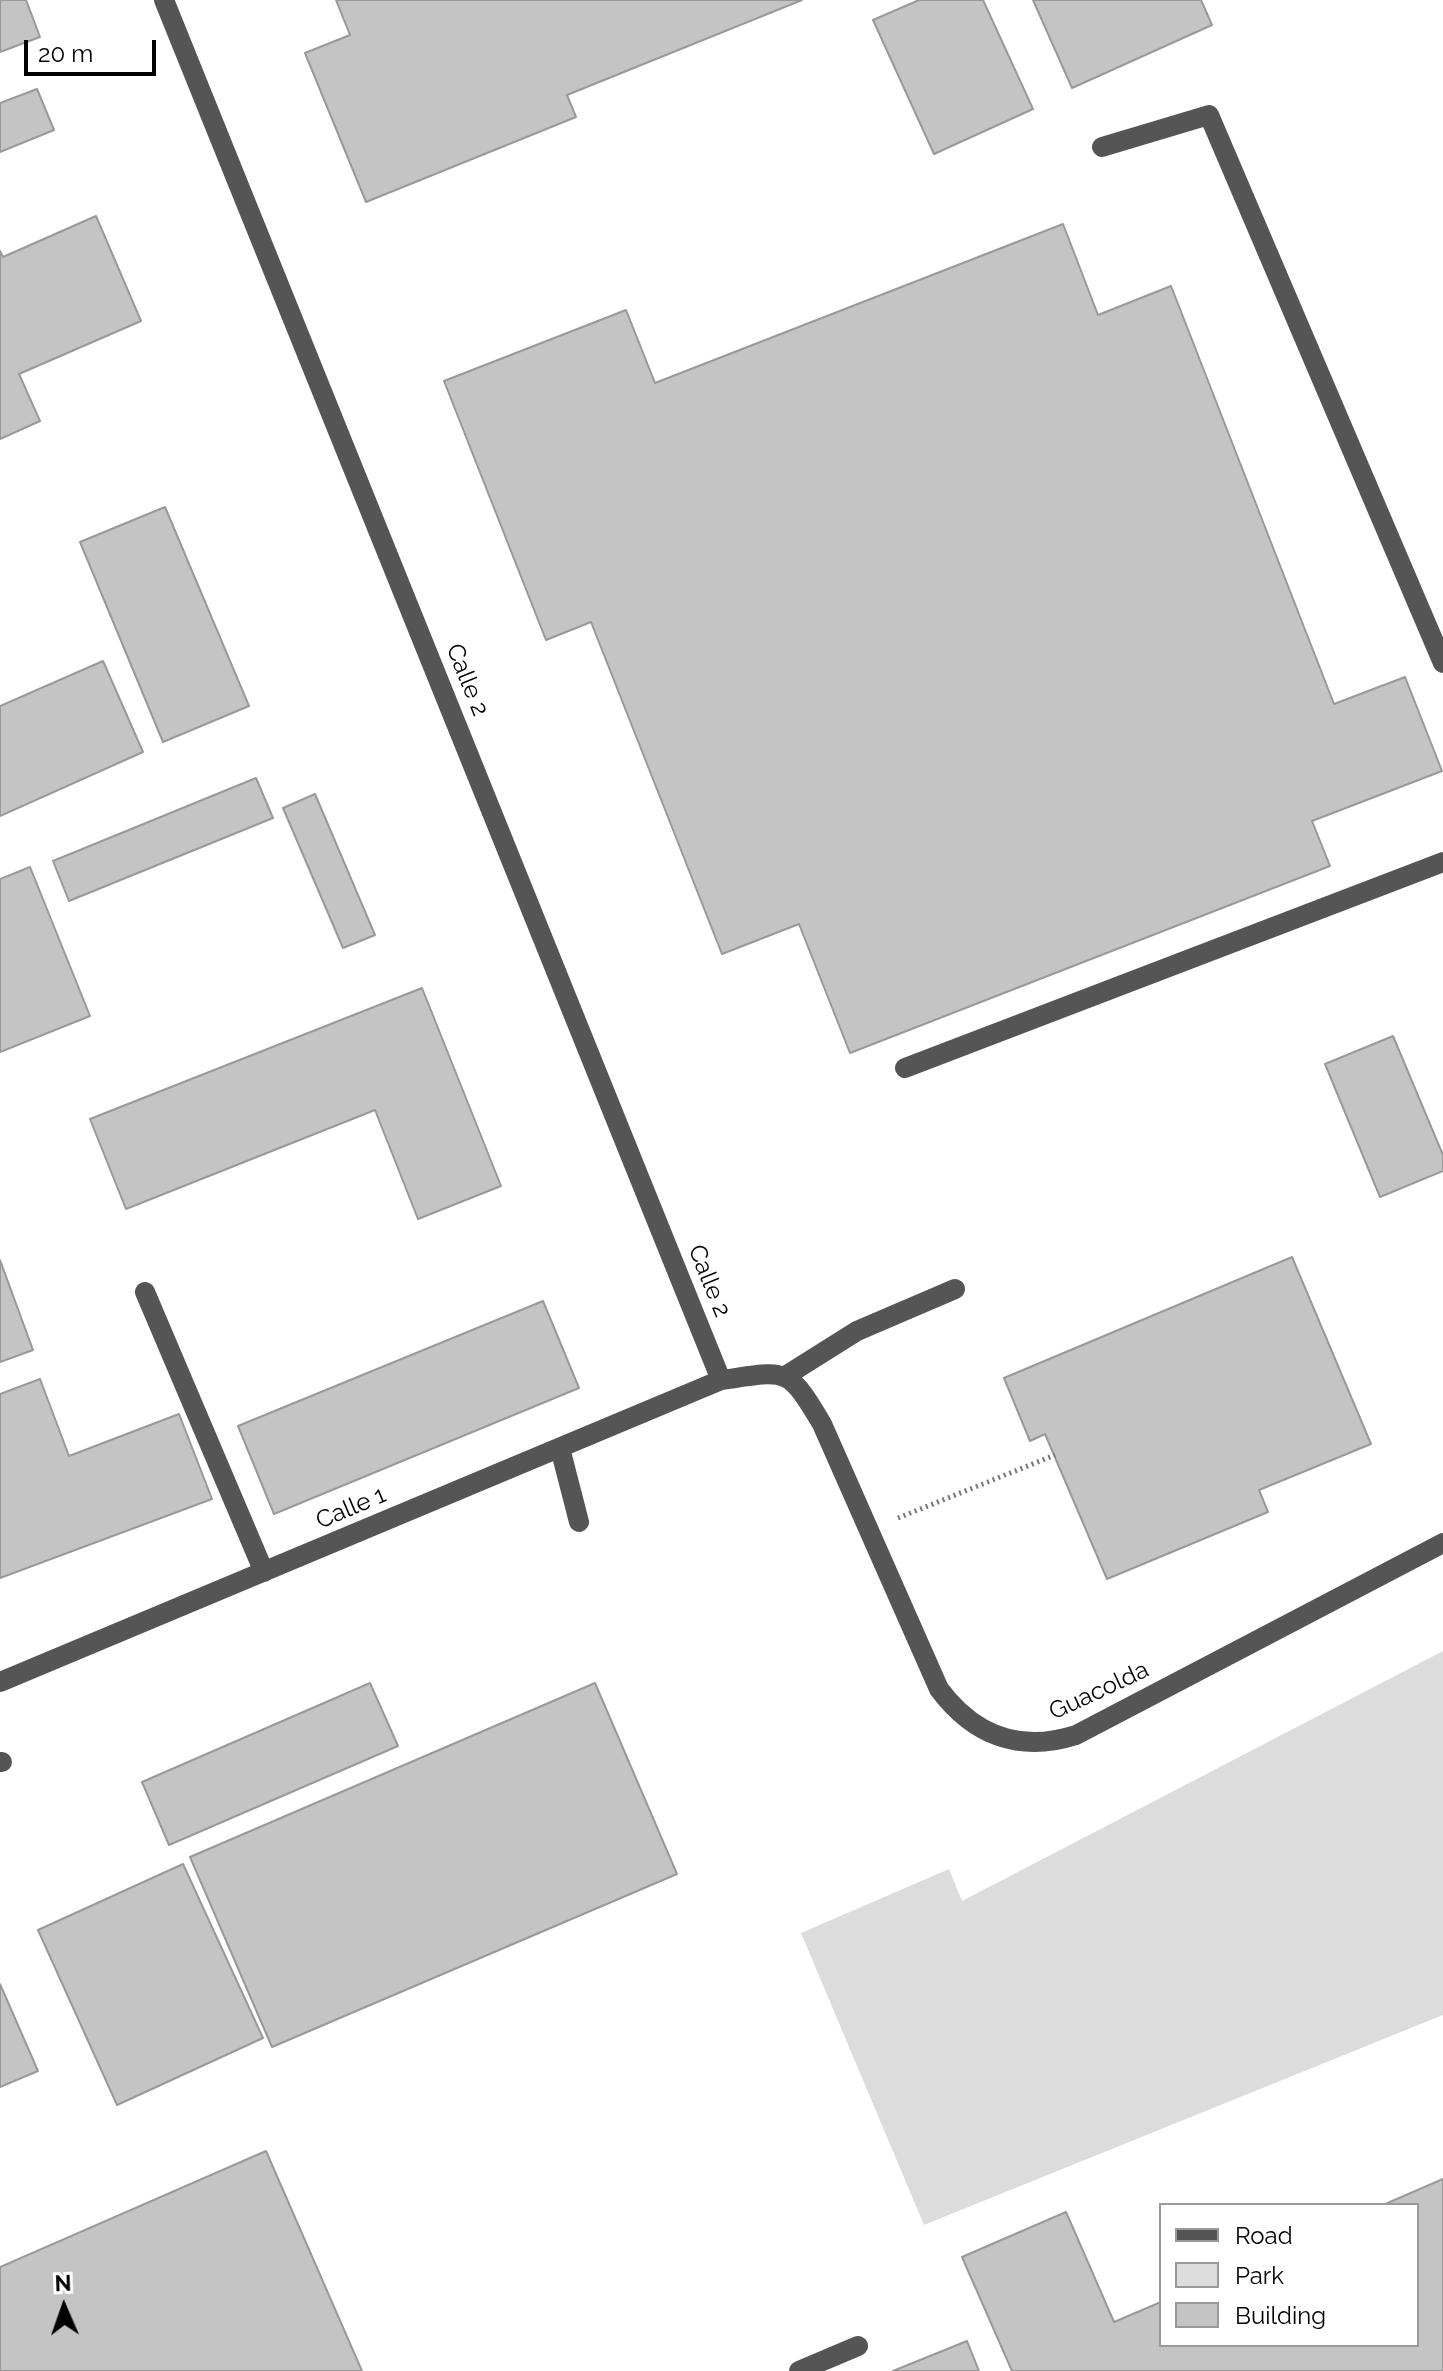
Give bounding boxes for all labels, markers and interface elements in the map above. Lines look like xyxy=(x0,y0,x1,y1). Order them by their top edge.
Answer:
scale bar xyxy=(28,24,160,74)
text: 20 m xyxy=(38,39,93,68)
street label: Calle 2 xyxy=(440,640,494,720)
street label: Calle 2 xyxy=(682,1241,736,1321)
street label: Calle 1 xyxy=(312,1480,390,1536)
street label: Guacolda xyxy=(1045,1655,1153,1727)
legend xyxy=(1159,2203,1419,2347)
text: Road xyxy=(1235,2221,1293,2250)
text: Park xyxy=(1235,2261,1284,2290)
north arrow xyxy=(24,2267,104,2347)
text: N xyxy=(54,2270,72,2296)
text: Building xyxy=(1235,2301,1326,2330)

